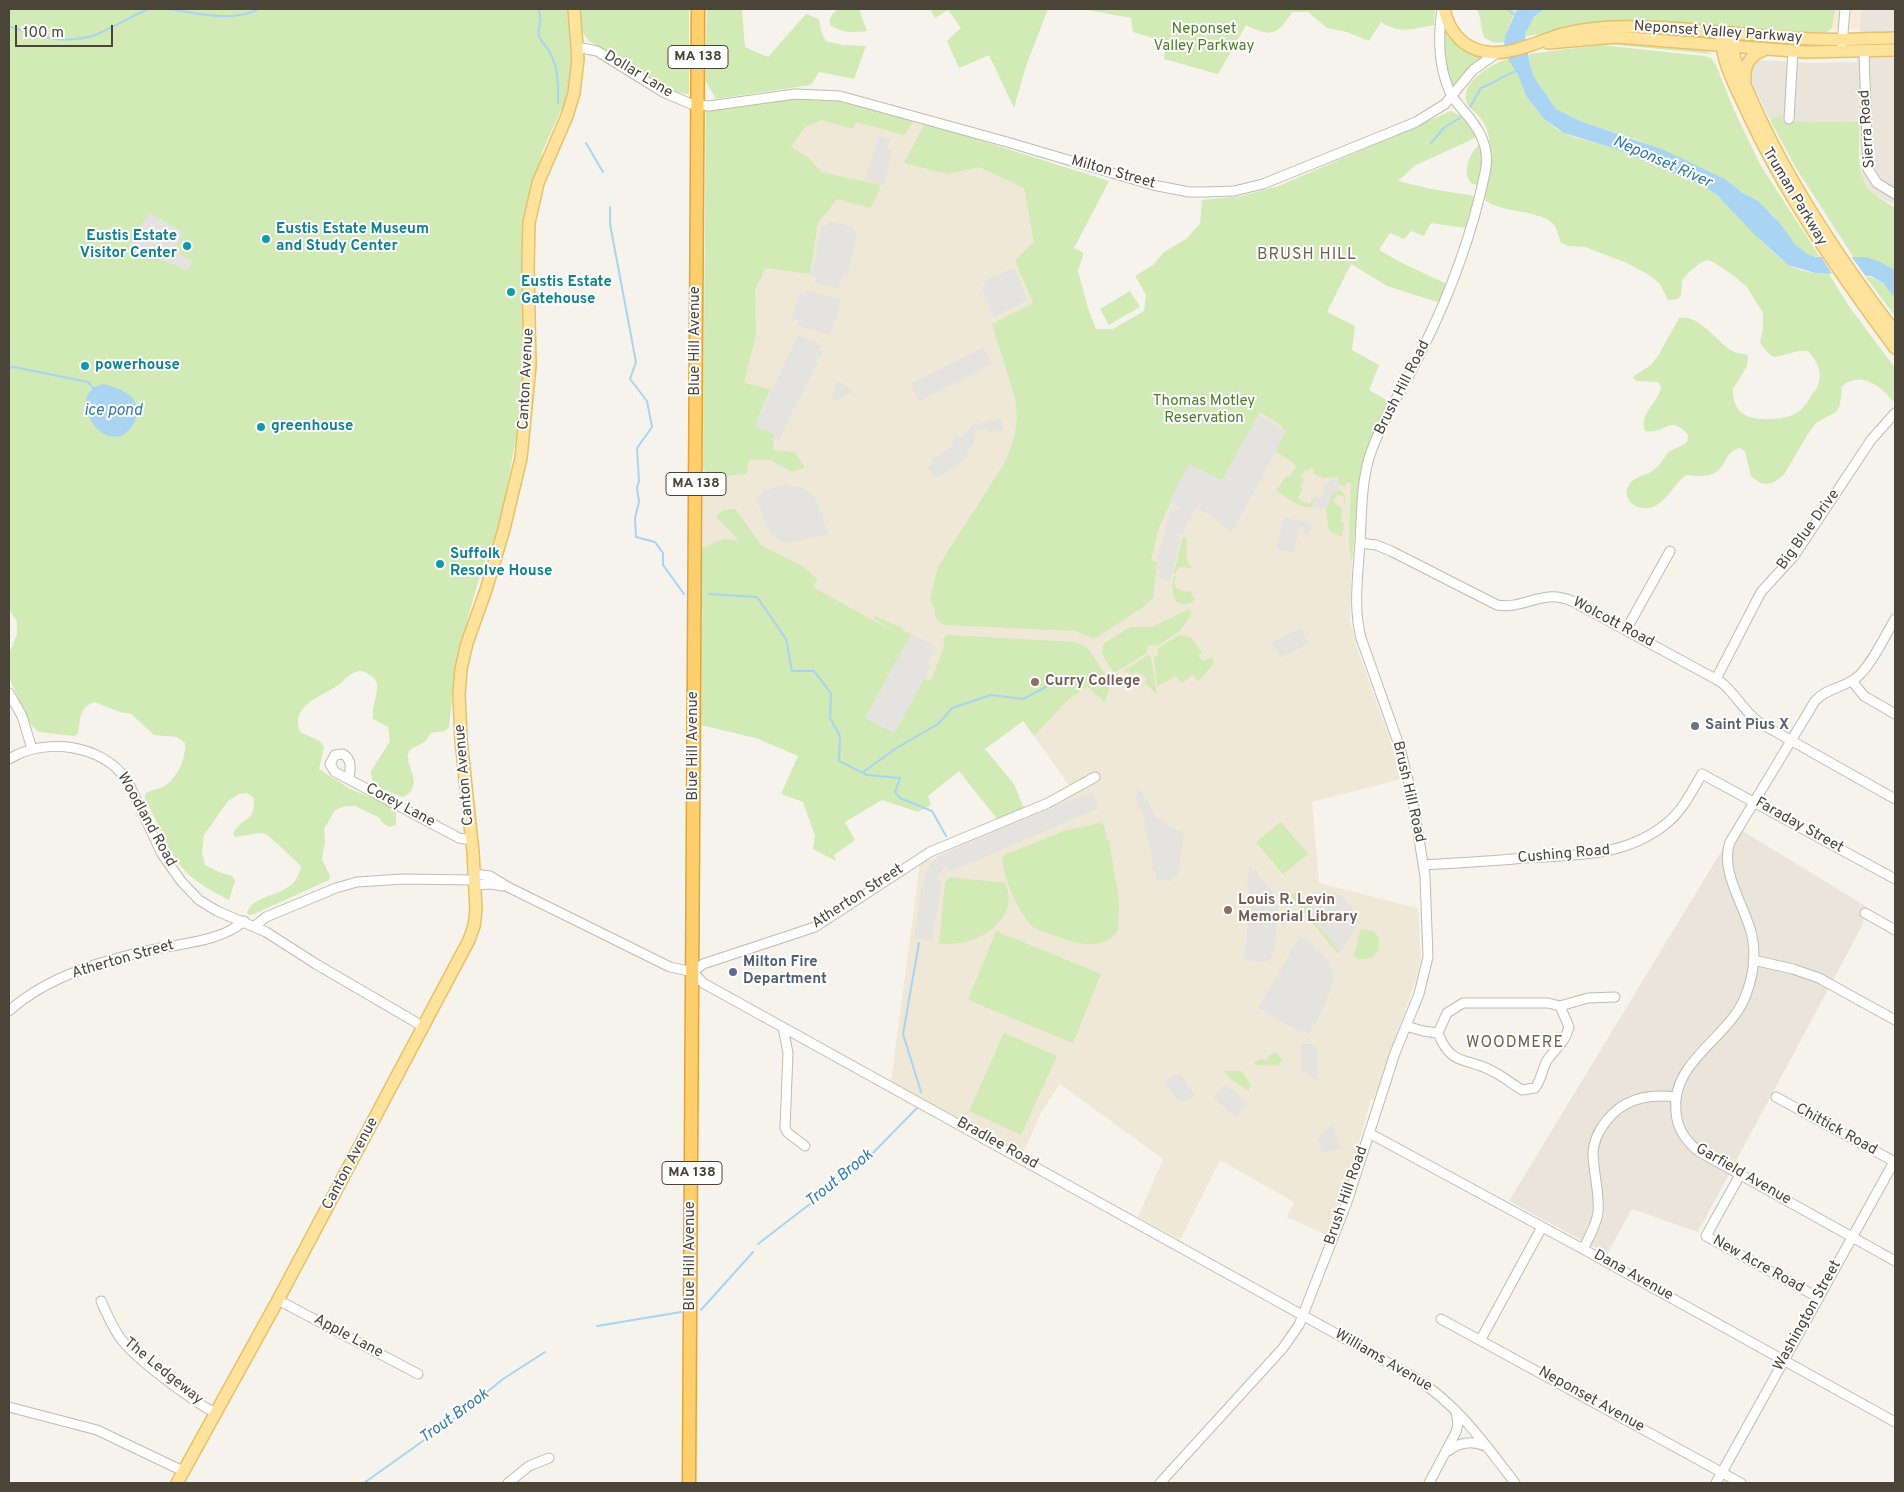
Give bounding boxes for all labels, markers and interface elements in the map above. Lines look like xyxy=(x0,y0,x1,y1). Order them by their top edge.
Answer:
scale bar xyxy=(18,15,115,47)
street label: Neponset Valley Parkway xyxy=(1633,18,1803,48)
park label: Neponset Valley Parkway xyxy=(1154,21,1254,56)
text: 100 m xyxy=(23,24,64,43)
road number: MA 138 xyxy=(668,46,728,68)
street label: Dollar Lane xyxy=(600,47,676,103)
street label: Sierra Road xyxy=(1856,89,1880,169)
water label: Neponset River xyxy=(1610,133,1714,193)
street label: Truman Parkway xyxy=(1758,145,1830,249)
street label: Milton Street xyxy=(1069,152,1157,194)
place label: Eustis Estate Museum and Study Center xyxy=(276,221,429,256)
place label: Eustis Estate Visitor Center xyxy=(80,228,177,263)
marker: Eustis Estate Museum and Study Center xyxy=(260,233,272,245)
marker: Eustis Estate Visitor Center xyxy=(181,240,193,252)
district label: BRUSH HILL xyxy=(1256,246,1358,266)
place label: Eustis Estate Gatehouse xyxy=(521,274,612,309)
marker: Eustis Estate Gatehouse xyxy=(505,286,517,298)
street label: Blue Hill Avenue xyxy=(687,286,705,396)
street label: Canton Avenue xyxy=(515,328,539,430)
street label: Brush Hill Road xyxy=(1372,338,1434,438)
place label: powerhouse xyxy=(95,357,180,375)
marker: powerhouse xyxy=(79,360,91,372)
park label: Thomas Motley Reservation xyxy=(1153,393,1255,428)
water label: ice pond xyxy=(84,402,142,422)
place label: greenhouse xyxy=(271,418,353,436)
marker: greenhouse xyxy=(255,421,267,433)
road number: MA 138 xyxy=(666,472,726,496)
street label: Big Blue Drive xyxy=(1774,486,1844,574)
place label: Suffolk Resolve House xyxy=(450,546,552,581)
marker: Suffolk Resolve House xyxy=(434,558,446,570)
street label: Wolcott Road xyxy=(1569,594,1657,652)
place label: Curry College xyxy=(1045,673,1140,691)
marker: Curry College xyxy=(1029,676,1041,688)
street label: Blue Hill Avenue xyxy=(685,691,703,801)
place label: Saint Pius X xyxy=(1705,717,1789,735)
marker: Saint Pius X xyxy=(1689,720,1701,732)
street label: Canton Avenue xyxy=(452,723,478,827)
street label: Brush Hill Road xyxy=(1388,740,1428,844)
street label: Woodland Road xyxy=(113,770,179,870)
street label: Corey Lane xyxy=(362,780,438,832)
street label: Faraday Street xyxy=(1752,794,1846,858)
street label: Cushing Road xyxy=(1517,842,1611,868)
street label: Atherton Street xyxy=(809,861,907,933)
place label: Louis R. Levin Memorial Library xyxy=(1238,892,1358,927)
marker: Louis R. Levin Memorial Library xyxy=(1222,904,1234,916)
street label: Atherton Street xyxy=(70,937,176,983)
place label: Milton Fire Department xyxy=(743,954,827,989)
marker: Milton Fire Department xyxy=(727,966,739,978)
district label: WOODMERE xyxy=(1465,1034,1565,1054)
street label: Chittick Road xyxy=(1792,1100,1880,1160)
street label: Bradlee Road xyxy=(953,1114,1041,1174)
street label: Canton Avenue xyxy=(319,1115,383,1213)
street label: Garfield Avenue xyxy=(1692,1140,1794,1210)
street label: Brush Hill Road xyxy=(1322,1144,1372,1248)
water label: Trout Brook xyxy=(803,1146,877,1212)
road number: MA 138 xyxy=(662,1162,722,1184)
street label: Blue Hill Avenue xyxy=(682,1201,700,1311)
street label: New Acre Road xyxy=(1709,1232,1807,1298)
street label: Dana Avenue xyxy=(1590,1247,1676,1305)
street label: Washington Street xyxy=(1770,1258,1846,1374)
street label: Apple Lane xyxy=(310,1311,386,1363)
street label: Williams Avenue xyxy=(1331,1326,1435,1396)
street label: The Ledgeway xyxy=(120,1335,206,1409)
street label: Neponset Avenue xyxy=(1535,1363,1647,1437)
water label: Trout Brook xyxy=(417,1385,493,1449)

